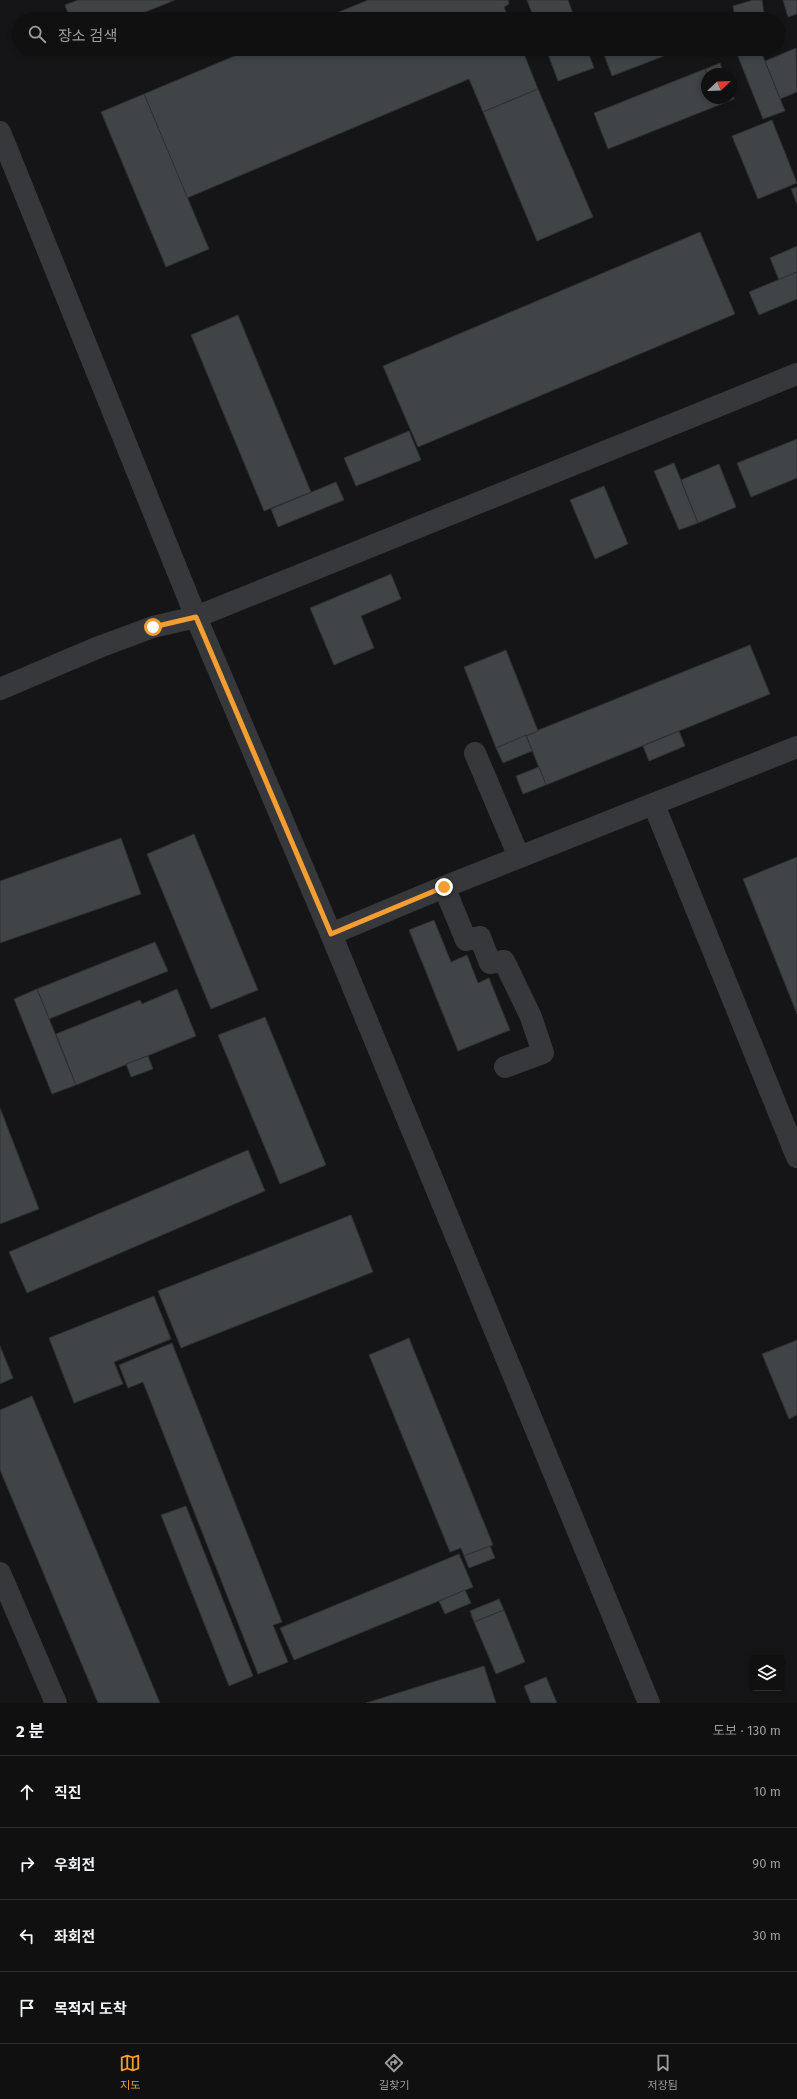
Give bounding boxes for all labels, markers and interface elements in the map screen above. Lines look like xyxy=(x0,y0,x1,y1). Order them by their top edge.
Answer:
search box xyxy=(12,12,785,56)
icon: search xyxy=(26,23,48,45)
text: 장소 검색 xyxy=(58,27,117,45)
north arrow xyxy=(701,68,737,104)
route start xyxy=(144,618,162,636)
route end xyxy=(435,878,453,896)
map controls xyxy=(749,1655,785,1691)
button: layers xyxy=(749,1655,785,1691)
text: 2 분 xyxy=(16,1721,44,1742)
text: 도보 · 130 m xyxy=(713,1723,781,1738)
icon: ahead xyxy=(16,1781,38,1803)
text: 직진 xyxy=(54,1784,82,1802)
text: 10 m xyxy=(754,1784,781,1799)
icon: right xyxy=(16,1853,38,1875)
text: 우회전 xyxy=(54,1856,95,1874)
text: 90 m xyxy=(752,1856,781,1871)
icon: left xyxy=(16,1925,38,1947)
text: 좌회전 xyxy=(54,1928,95,1946)
text: 30 m xyxy=(753,1928,781,1943)
icon: arrive xyxy=(16,1997,38,2019)
text: 목적지 도착 xyxy=(54,2000,127,2018)
tab: 지도 xyxy=(119,2052,141,2092)
tab: 길찾기 xyxy=(379,2052,409,2092)
tab: 저장됨 xyxy=(648,2052,678,2092)

